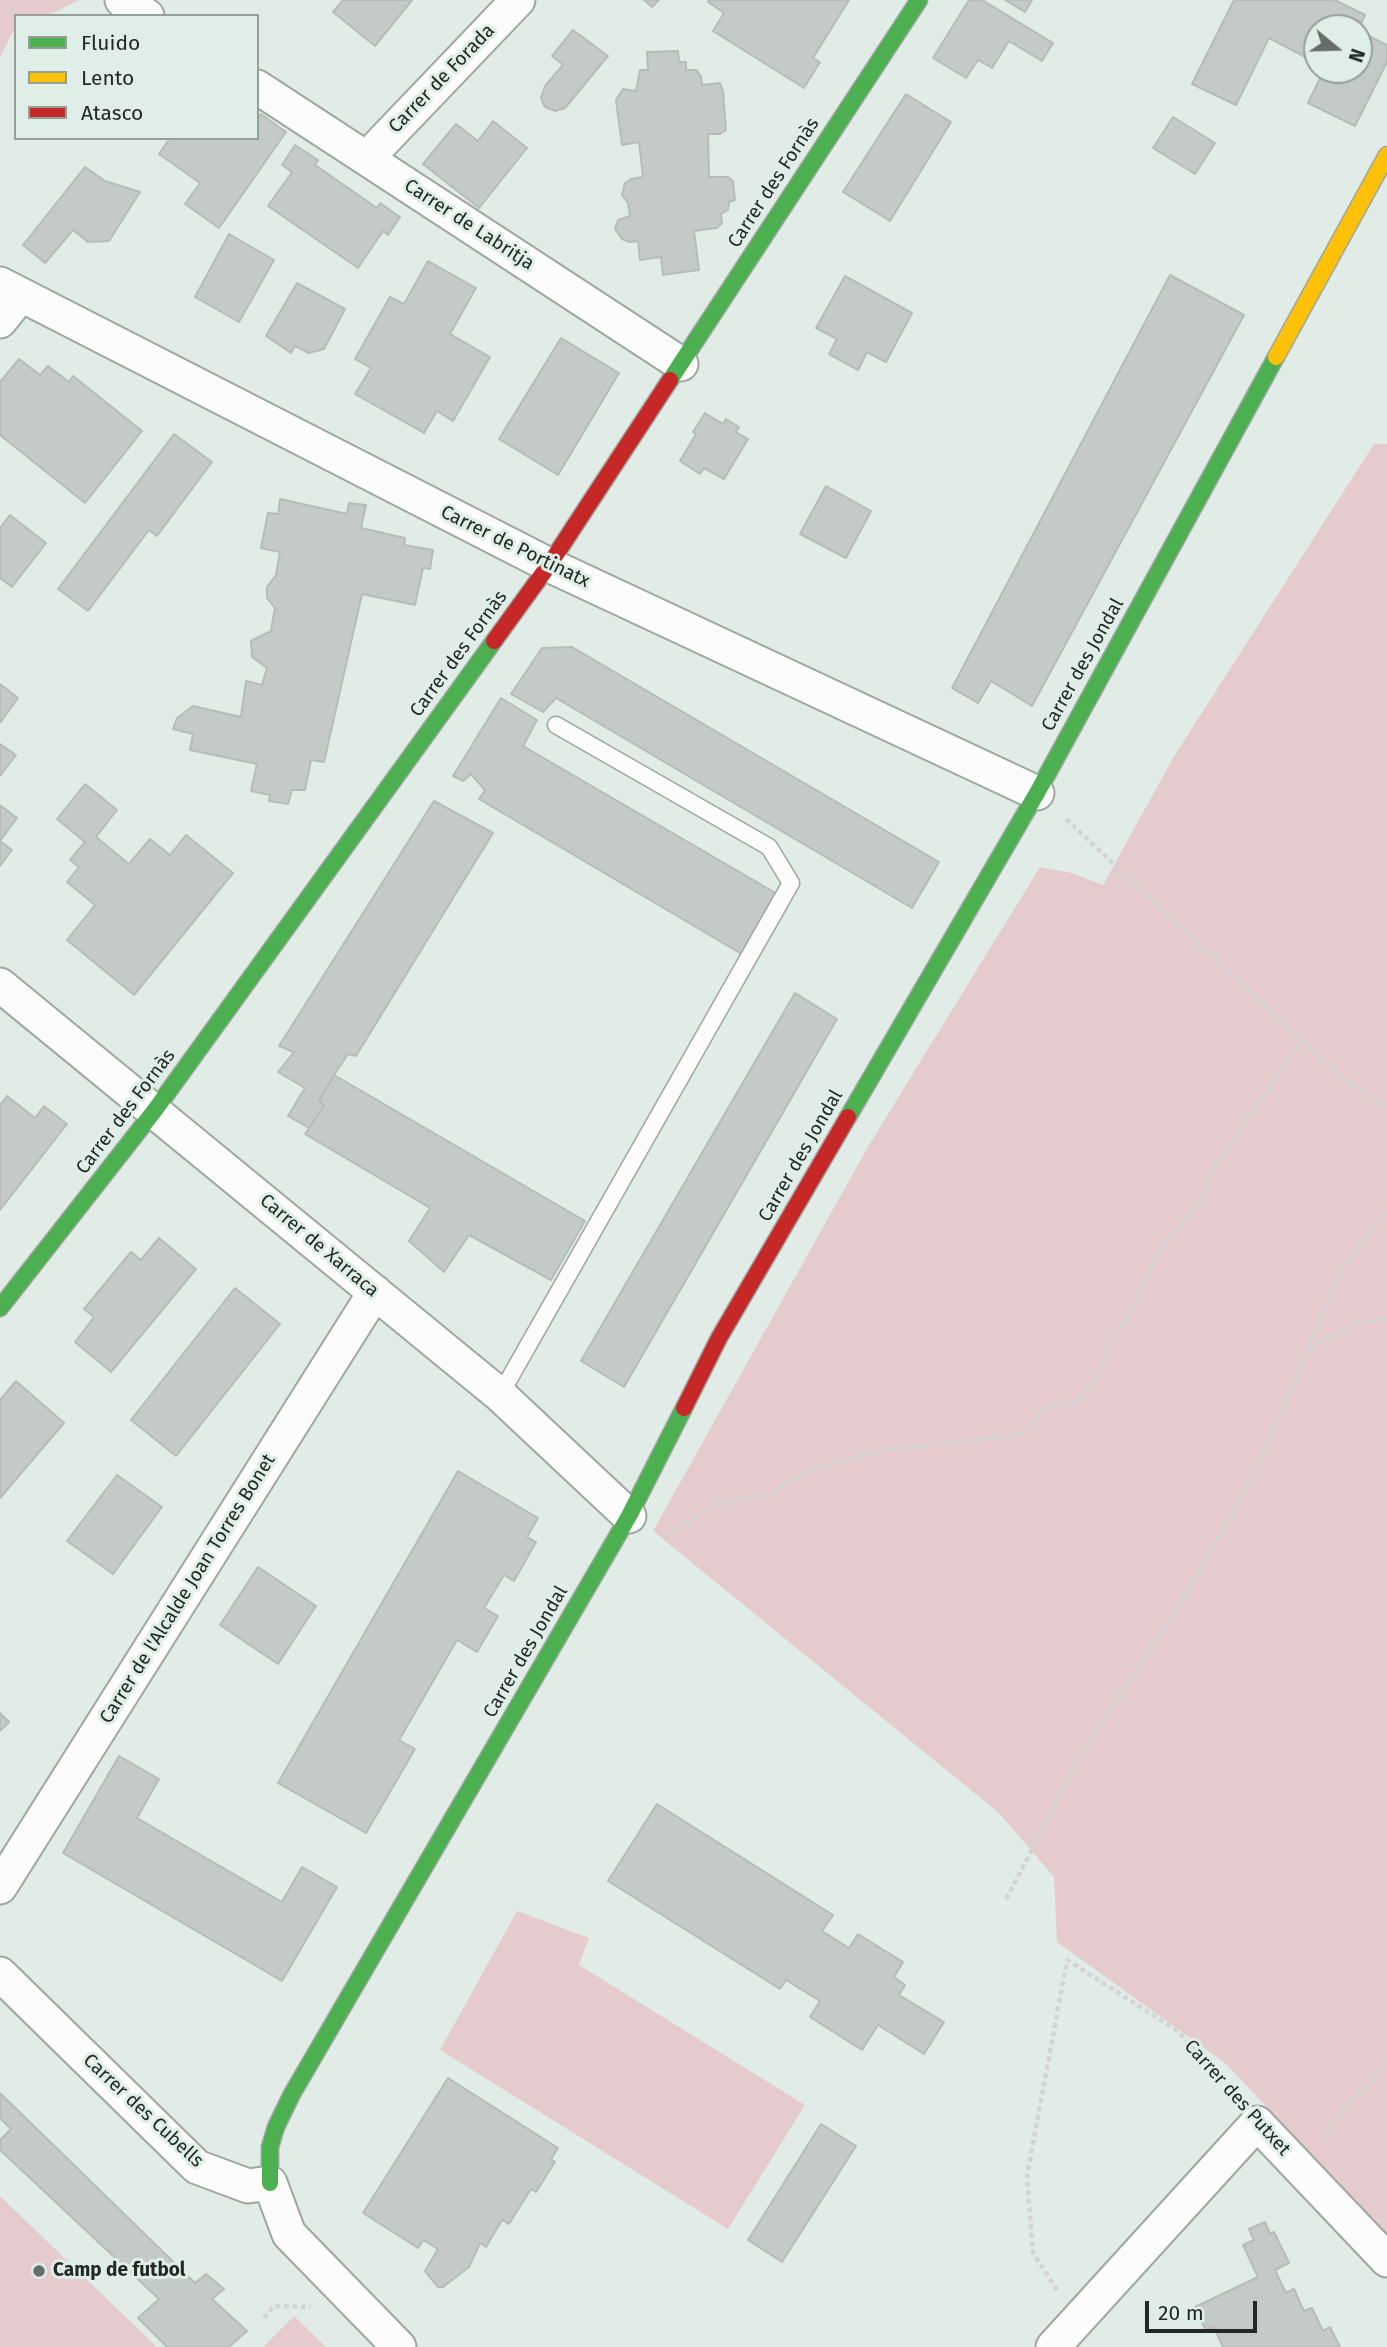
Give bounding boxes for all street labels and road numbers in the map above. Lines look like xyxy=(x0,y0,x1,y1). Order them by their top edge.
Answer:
street label: Carrer de Forada xyxy=(384,20,500,138)
street label: Carrer des Fornàs xyxy=(723,114,825,252)
street label: Carrer de Labritja xyxy=(400,174,538,276)
street label: Carrer de Portinatx xyxy=(437,501,593,593)
street label: Carrer des Fornàs xyxy=(406,586,512,722)
street label: Carrer des Jondal xyxy=(1037,595,1129,735)
street label: Carrer des Fornàs xyxy=(72,1045,180,1179)
street label: Carrer des Jondal xyxy=(754,1086,848,1226)
street label: Carrer de Xarraca xyxy=(255,1190,383,1302)
street label: Carrer de l'Alcalde Joan Torres Bonet xyxy=(95,1450,281,1728)
street label: Carrer des Jondal xyxy=(479,1582,573,1722)
street label: Carrer des Putxet xyxy=(1179,2035,1295,2161)
street label: Carrer des Cubells xyxy=(78,2049,208,2173)

